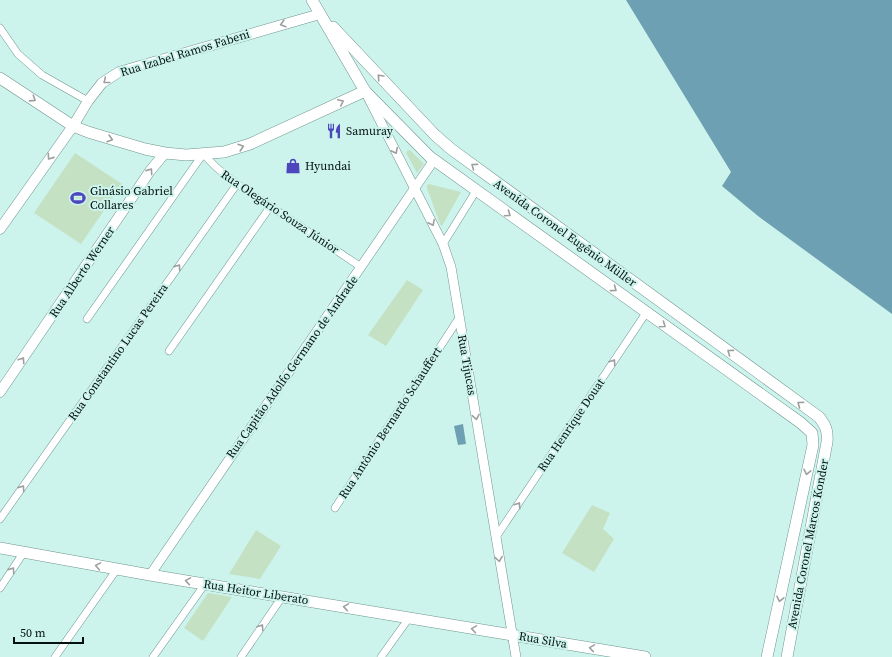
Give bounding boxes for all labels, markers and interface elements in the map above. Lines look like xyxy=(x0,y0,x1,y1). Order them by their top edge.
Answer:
one-way arrow xyxy=(279,19,286,28)
street label: Rua Izabel Ramos Fabeni xyxy=(118,26,252,80)
one-way arrow xyxy=(377,74,385,82)
one-way arrow xyxy=(104,76,111,83)
one-way arrow xyxy=(29,95,36,102)
one-way arrow xyxy=(337,99,344,107)
restaurant icon: Samuray xyxy=(325,122,343,140)
place label: Samuray xyxy=(346,123,394,139)
one-way arrow xyxy=(106,134,113,143)
one-way arrow xyxy=(237,143,244,152)
one-way arrow xyxy=(390,146,398,154)
one-way arrow xyxy=(48,153,55,160)
shop icon: Hyundai xyxy=(284,157,302,175)
place label: Hyundai xyxy=(305,158,351,174)
one-way arrow xyxy=(471,164,478,171)
street label: Rua Olegário Souza Júnior xyxy=(218,166,342,258)
one-way arrow xyxy=(145,169,152,176)
street label: Avenida Coronel Eugênio Müller xyxy=(490,176,640,290)
place label: Ginásio Gabriel Collares xyxy=(90,183,173,213)
sports icon: Ginásio Gabriel Collares xyxy=(69,189,87,207)
one-way arrow xyxy=(503,209,510,216)
one-way arrow xyxy=(427,218,435,226)
street label: Rua Alberto Werner xyxy=(46,223,118,321)
one-way arrow xyxy=(173,264,181,271)
street label: Rua Capitão Adolfo Germano de Andrade xyxy=(222,272,362,462)
street label: Rua Constantino Lucas Pereira xyxy=(64,280,172,424)
one-way arrow xyxy=(609,284,616,291)
one-way arrow xyxy=(659,320,666,328)
street label: Rua Tijucas xyxy=(454,333,480,397)
street label: Rua Antônio Bernardo Schauffert xyxy=(335,344,445,502)
one-way arrow xyxy=(727,349,734,357)
one-way arrow xyxy=(17,357,25,364)
one-way arrow xyxy=(608,359,615,366)
street label: Rua Henrique Douat xyxy=(534,375,608,475)
one-way arrow xyxy=(798,402,805,409)
one-way arrow xyxy=(471,414,480,420)
street label: Avenida Coronel Marcos Konder xyxy=(784,458,832,630)
one-way arrow xyxy=(803,469,811,475)
one-way arrow xyxy=(18,485,25,492)
one-way arrow xyxy=(513,502,520,509)
one-way arrow xyxy=(494,556,503,562)
one-way arrow xyxy=(95,562,101,570)
one-way arrow xyxy=(7,567,15,574)
street label: Rua Heitor Liberato xyxy=(202,576,310,608)
one-way arrow xyxy=(185,577,191,586)
one-way arrow xyxy=(776,596,784,602)
one-way arrow xyxy=(343,603,349,612)
scale bar xyxy=(14,619,83,645)
one-way arrow xyxy=(257,624,264,631)
text: 50 m xyxy=(20,625,46,641)
one-way arrow xyxy=(471,625,477,634)
street label: Rua Silva xyxy=(518,628,569,652)
one-way arrow xyxy=(589,644,596,653)

